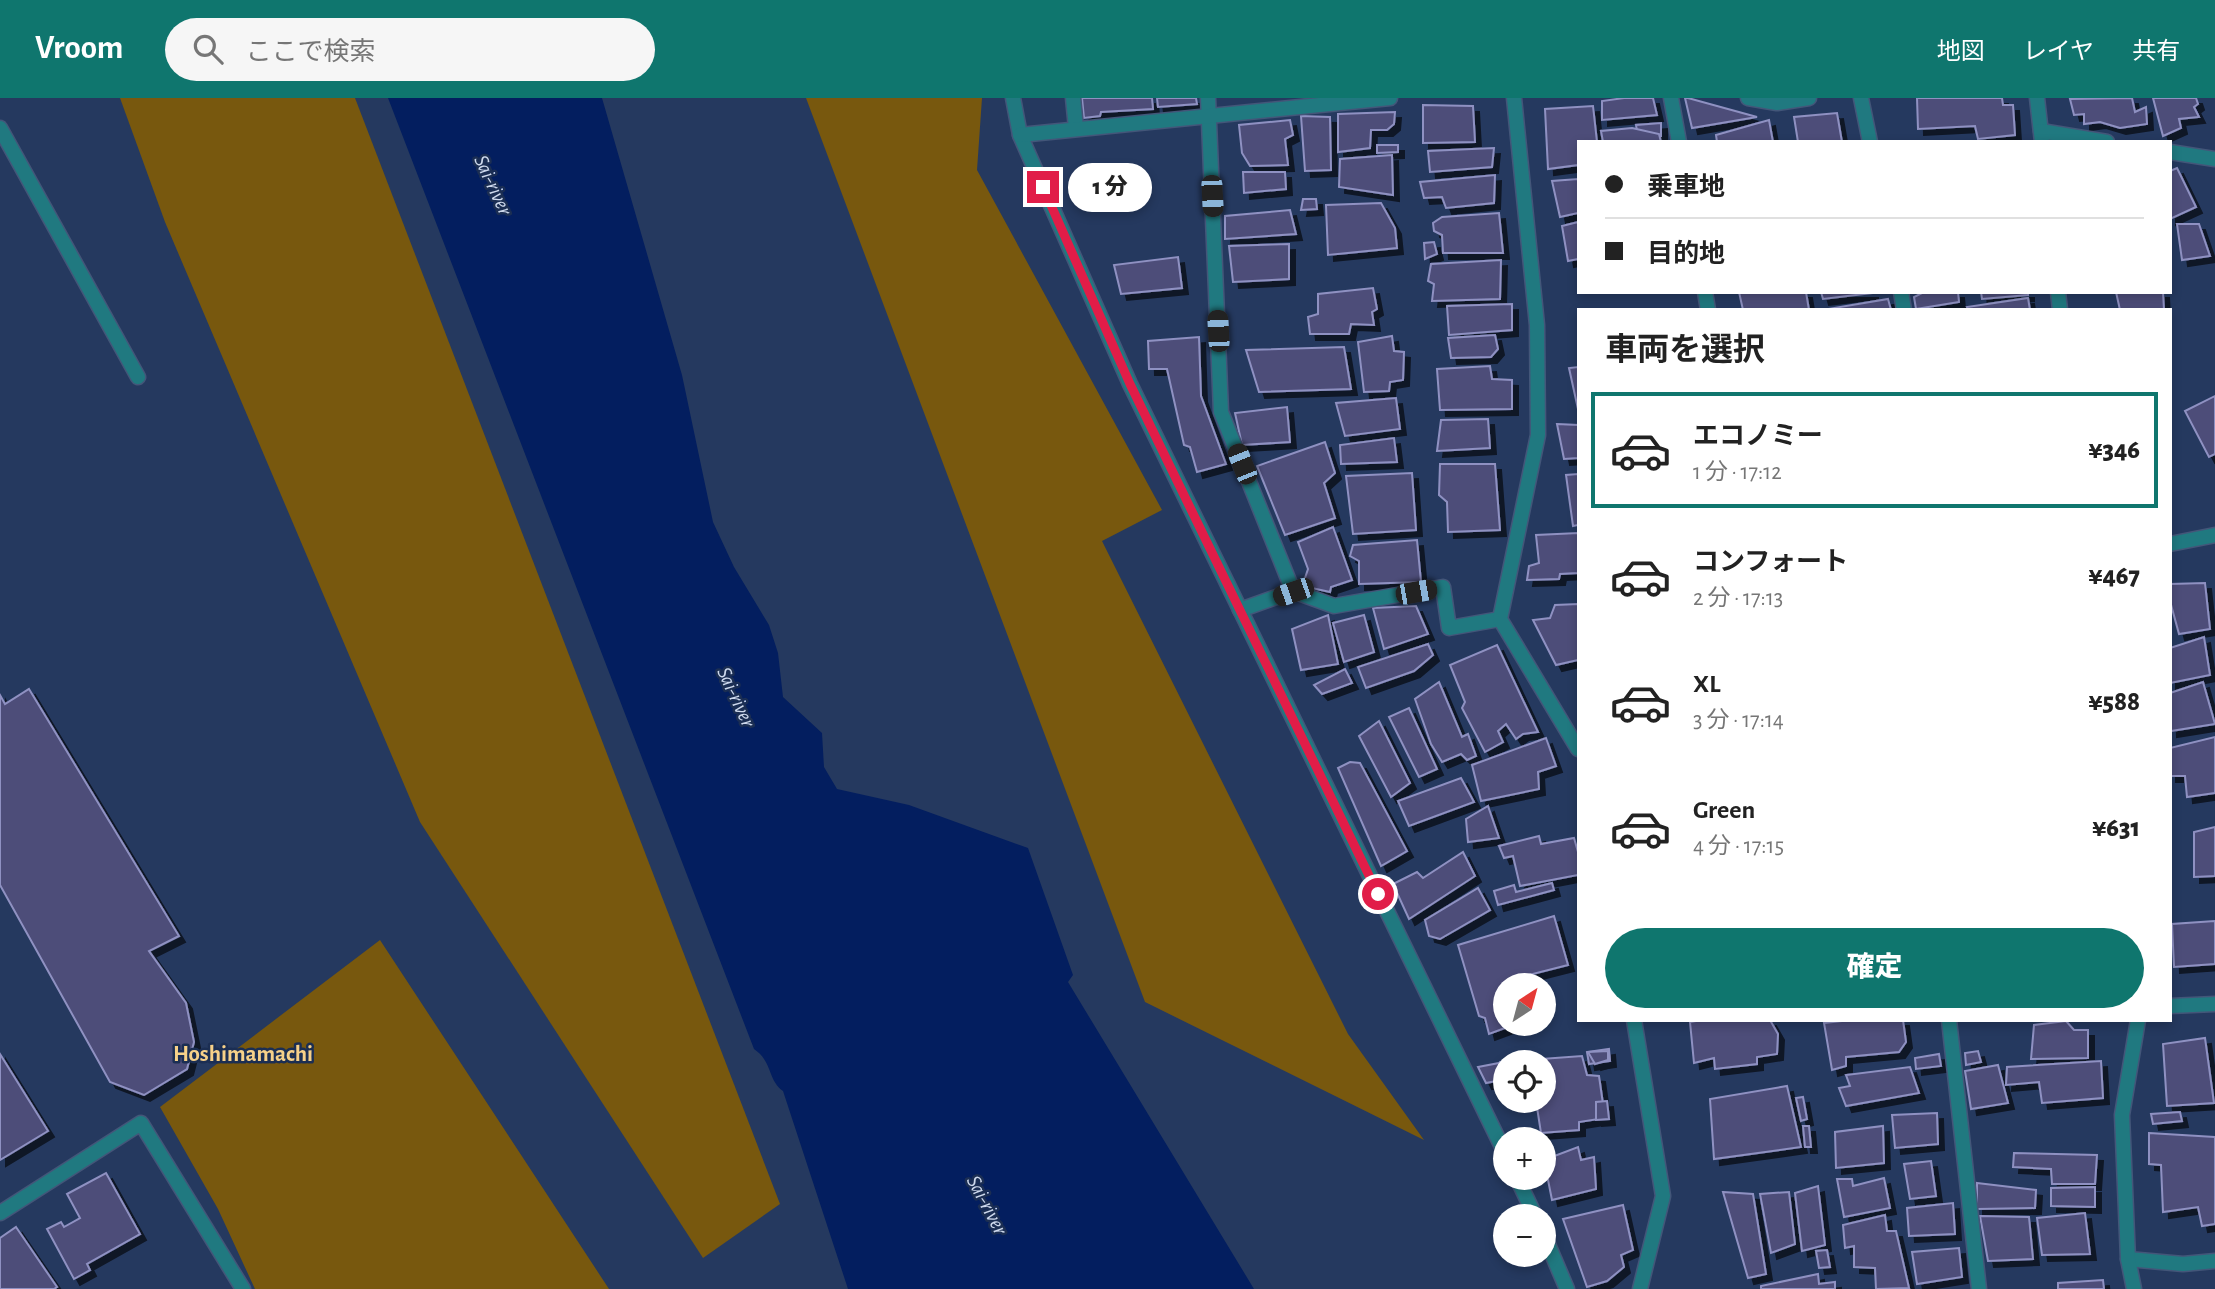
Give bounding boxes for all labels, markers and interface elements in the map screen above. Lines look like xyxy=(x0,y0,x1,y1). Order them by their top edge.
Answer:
search box xyxy=(165,18,655,81)
icon: search xyxy=(189,30,227,68)
text: Vroom xyxy=(35,32,123,65)
text: ここで検索 xyxy=(245,39,376,65)
text: 地図 xyxy=(1937,40,1985,64)
text: レイヤ xyxy=(2023,40,2094,64)
text: 共有 xyxy=(2132,40,2180,64)
water label: Sai-river xyxy=(470,152,516,219)
callout: 1 分 xyxy=(1068,162,1152,212)
route end xyxy=(1027,171,1059,203)
car xyxy=(1201,174,1224,218)
text: 乗車地 xyxy=(1647,174,1725,200)
text: 1 分 xyxy=(1093,176,1127,199)
text: 目的地 xyxy=(1647,241,1725,267)
car xyxy=(1207,309,1230,353)
text: 車両を選択 xyxy=(1605,334,1765,366)
icon: car xyxy=(1609,419,1672,482)
text: エコノミー xyxy=(1693,423,1823,449)
text: ¥346 xyxy=(2088,437,2140,463)
car xyxy=(1225,441,1260,487)
text: 1 分 · 17:12 xyxy=(1693,461,1782,484)
icon: car xyxy=(1609,545,1672,608)
text: コンフォート xyxy=(1693,549,1848,575)
text: ¥467 xyxy=(2088,563,2140,589)
car xyxy=(1270,575,1317,609)
car xyxy=(1394,578,1439,606)
text: 2 分 · 17:13 xyxy=(1693,587,1783,610)
water label: Sai-river xyxy=(713,664,759,731)
icon: car xyxy=(1609,671,1672,734)
text: XL xyxy=(1693,671,1720,697)
text: ¥588 xyxy=(2088,689,2140,715)
text: 3 分 · 17:14 xyxy=(1693,709,1784,732)
icon: car xyxy=(1609,797,1672,860)
text: Green xyxy=(1693,797,1755,823)
text: ¥631 xyxy=(2092,815,2140,841)
text: 4 分 · 17:15 xyxy=(1693,835,1784,858)
route start xyxy=(1362,878,1394,910)
button: 確定 xyxy=(1605,928,2144,1008)
north arrow xyxy=(1493,973,1556,1036)
map controls xyxy=(1493,973,1556,1267)
district label: Hoshimamachi xyxy=(173,1043,313,1066)
button: locate xyxy=(1493,1050,1556,1113)
button: + xyxy=(1493,1127,1556,1190)
water label: Sai-river xyxy=(963,1172,1012,1239)
button: − xyxy=(1493,1204,1556,1267)

